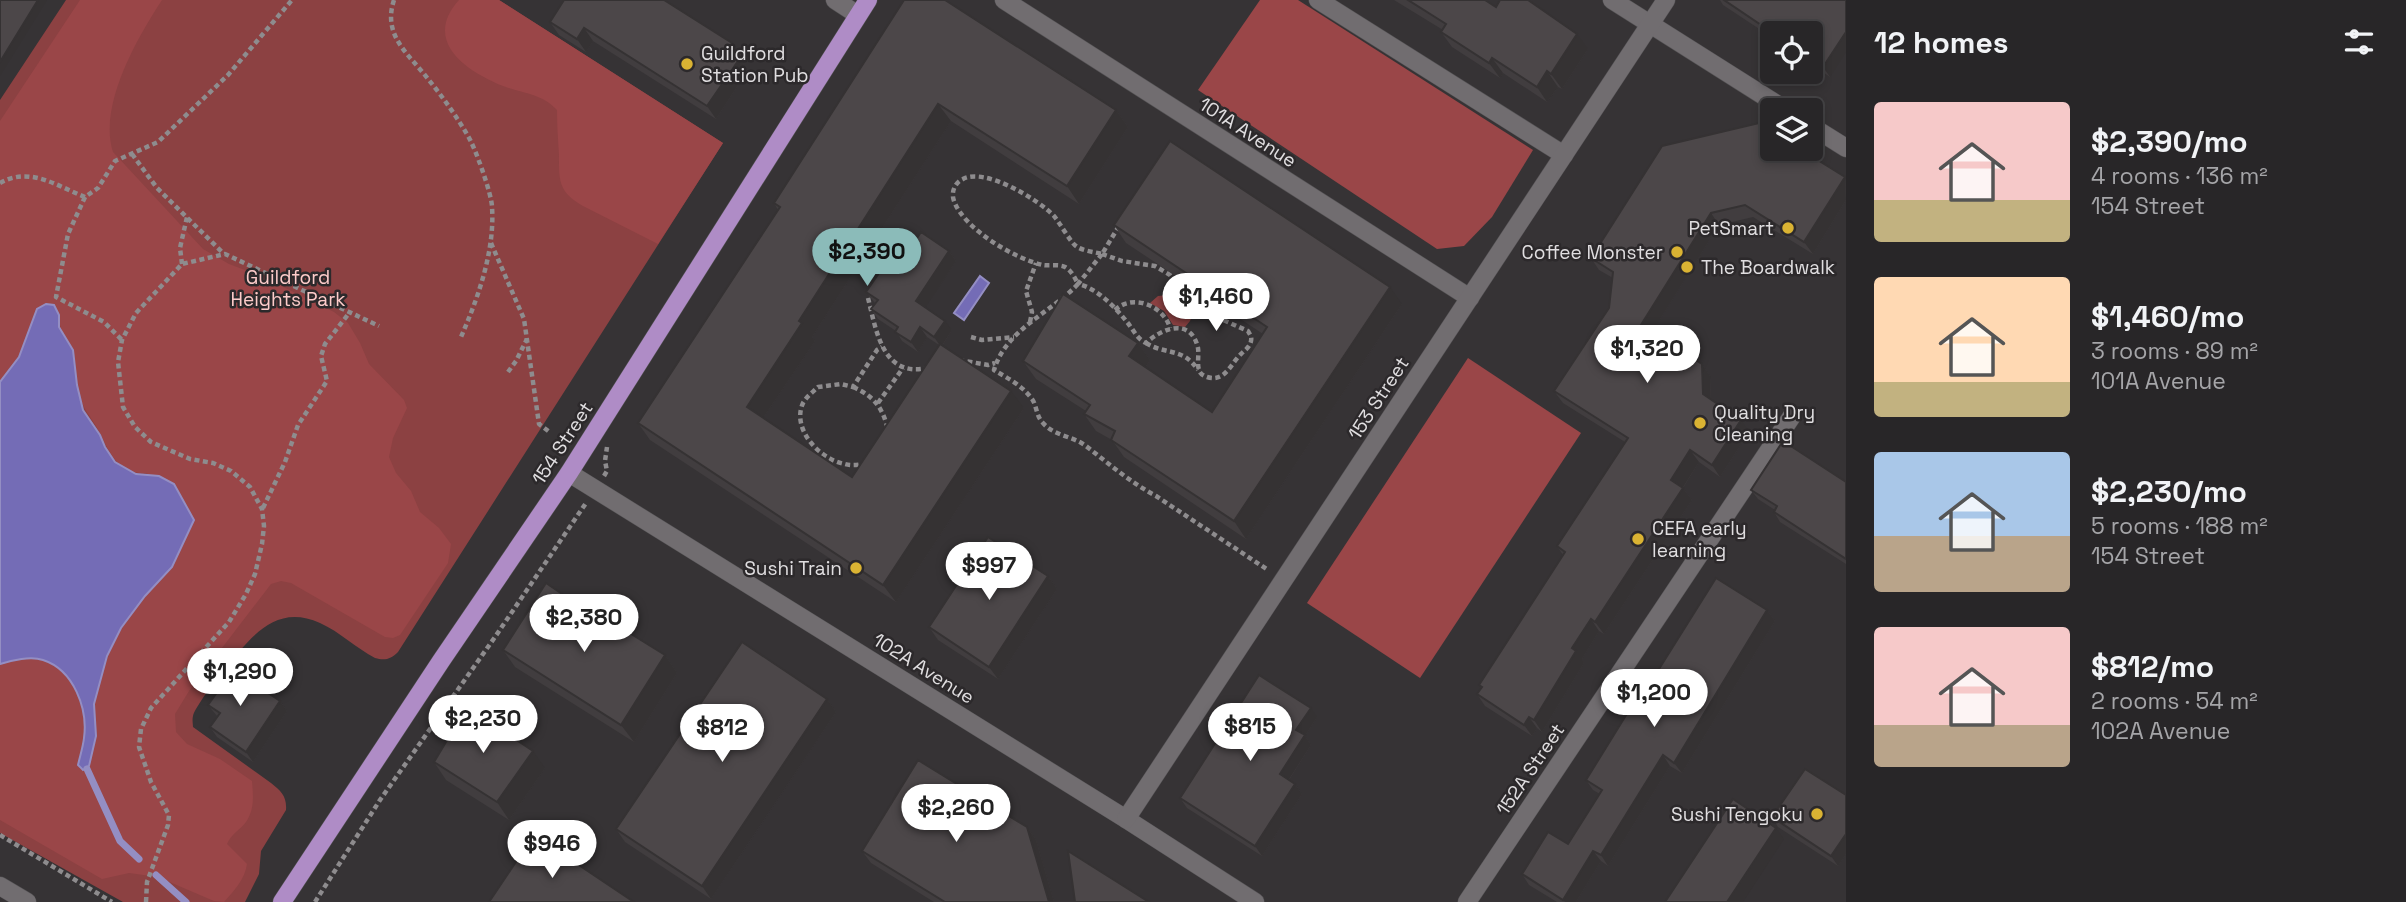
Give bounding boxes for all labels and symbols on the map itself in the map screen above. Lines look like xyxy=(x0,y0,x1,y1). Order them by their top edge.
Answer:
place label: Guildford Station Pub xyxy=(701,41,809,88)
marker: Guildford Station Pub xyxy=(679,56,695,72)
street label: 101A Avenue xyxy=(1194,92,1301,173)
place label: PetSmart xyxy=(1688,216,1774,241)
marker: PetSmart xyxy=(1780,220,1796,236)
pin: $2,390 xyxy=(810,229,924,288)
place label: Coffee Monster xyxy=(1522,240,1663,265)
marker: Coffee Monster xyxy=(1669,244,1685,260)
place label: The Boardwalk xyxy=(1701,255,1835,280)
marker: The Boardwalk xyxy=(1679,259,1695,275)
park label: Guildford Heights Park xyxy=(230,265,346,312)
pin: $1,460 xyxy=(1159,274,1273,333)
pin: $1,320 xyxy=(1590,326,1704,385)
street label: 153 Street xyxy=(1342,352,1414,444)
street label: 154 Street xyxy=(526,397,599,490)
place label: Quality Dry Cleaning xyxy=(1714,400,1815,447)
marker: Quality Dry Cleaning xyxy=(1692,415,1708,431)
place label: CEFA early learning xyxy=(1652,516,1747,563)
marker: CEFA early learning xyxy=(1630,531,1646,547)
pin: $997 xyxy=(948,542,1030,602)
place label: Sushi Train xyxy=(744,556,842,581)
marker: Sushi Train xyxy=(848,560,864,576)
pin: $2,380 xyxy=(527,594,641,654)
street label: 102A Avenue xyxy=(868,627,979,710)
pin: $1,290 xyxy=(183,648,297,708)
pin: $1,200 xyxy=(1597,670,1711,729)
pin: $2,230 xyxy=(426,696,540,755)
pin: $812 xyxy=(681,704,763,764)
pin: $815 xyxy=(1209,704,1291,763)
street label: 152A Street xyxy=(1491,719,1570,820)
pin: $2,260 xyxy=(899,784,1013,844)
place label: Sushi Tengoku xyxy=(1671,802,1803,827)
marker: Sushi Tengoku xyxy=(1809,806,1825,822)
pin: $946 xyxy=(511,820,593,880)

